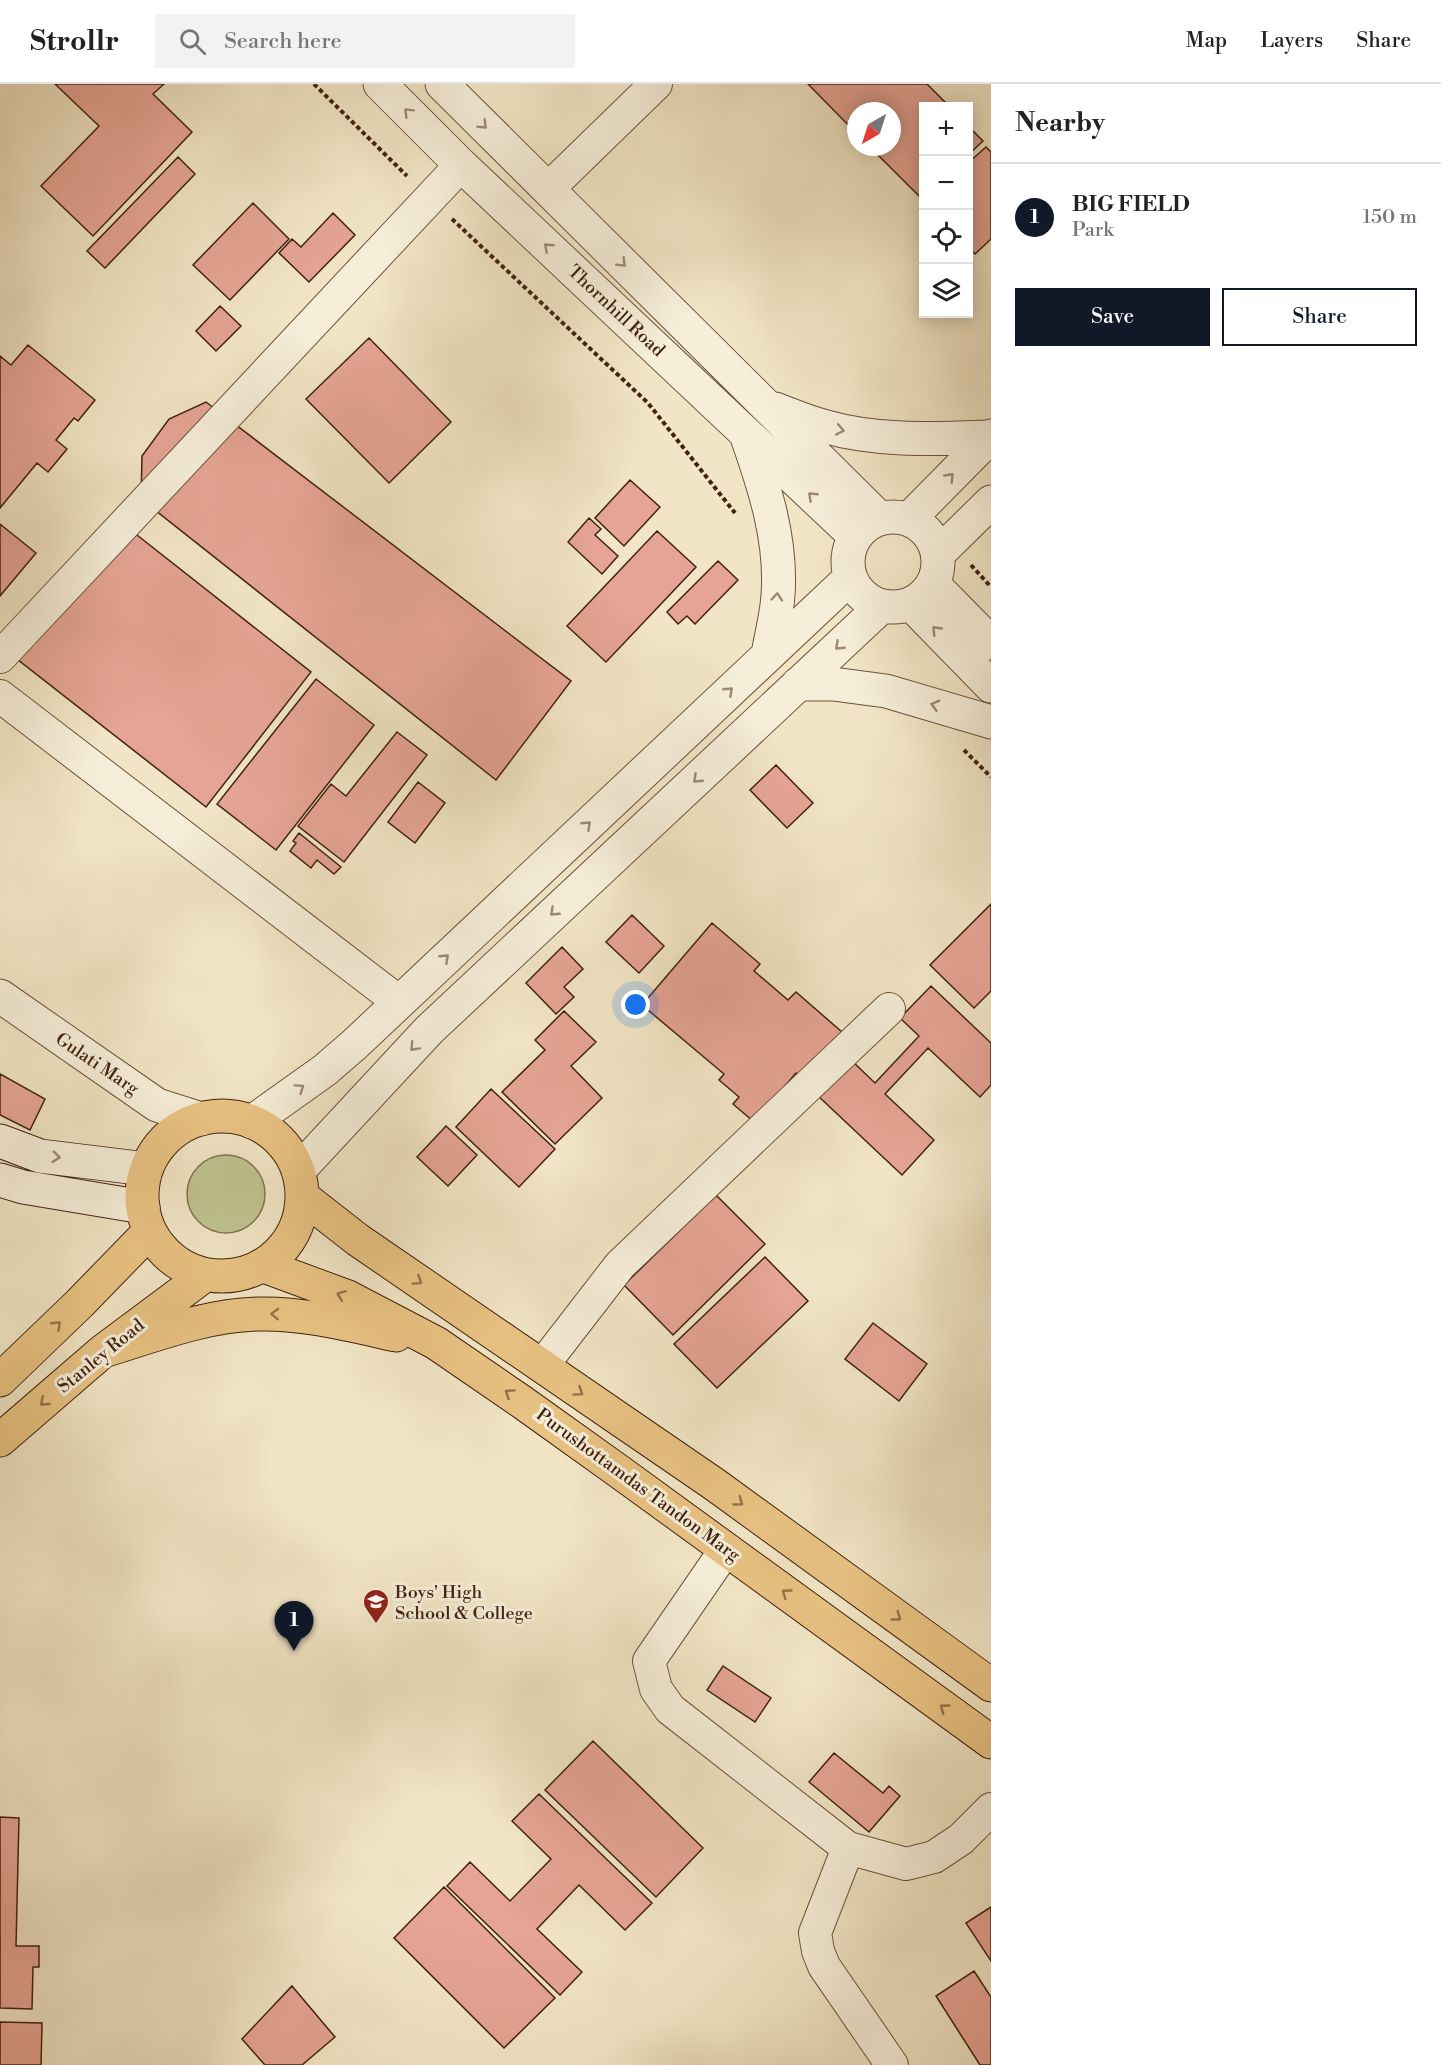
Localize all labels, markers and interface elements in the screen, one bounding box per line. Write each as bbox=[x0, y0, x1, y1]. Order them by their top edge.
search box bbox=[155, 14, 575, 68]
text: Strollr bbox=[30, 24, 119, 59]
icon: search bbox=[176, 25, 209, 58]
text: Search here bbox=[224, 28, 342, 55]
text: Map bbox=[1186, 28, 1227, 54]
text: Layers bbox=[1260, 28, 1323, 54]
text: Share bbox=[1356, 28, 1411, 54]
north arrow bbox=[847, 102, 901, 156]
map controls bbox=[919, 102, 973, 318]
button: + bbox=[919, 102, 973, 156]
text: Nearby bbox=[1015, 107, 1105, 139]
one-way arrow bbox=[404, 108, 415, 119]
one-way arrow bbox=[476, 118, 487, 129]
button: − bbox=[919, 156, 973, 210]
text: BIG FIELD bbox=[1072, 191, 1190, 218]
text: 1 bbox=[1030, 205, 1039, 230]
text: 150 m bbox=[1362, 205, 1417, 230]
button: locate bbox=[919, 210, 973, 264]
text: Park bbox=[1072, 218, 1114, 243]
one-way arrow bbox=[544, 243, 555, 254]
one-way arrow bbox=[614, 255, 625, 266]
street label: Thornhill Road bbox=[563, 260, 670, 362]
button: layers bbox=[919, 264, 973, 318]
button: Save bbox=[1015, 288, 1210, 346]
button: Share bbox=[1222, 288, 1417, 346]
one-way arrow bbox=[835, 423, 845, 436]
one-way arrow bbox=[943, 474, 954, 484]
one-way arrow bbox=[809, 492, 819, 503]
one-way arrow bbox=[770, 593, 783, 602]
one-way arrow bbox=[933, 626, 944, 637]
one-way arrow bbox=[836, 639, 846, 650]
one-way arrow bbox=[722, 687, 733, 698]
one-way arrow bbox=[930, 700, 941, 712]
one-way arrow bbox=[693, 772, 703, 783]
one-way arrow bbox=[580, 821, 591, 832]
one-way arrow bbox=[551, 905, 561, 916]
one-way arrow bbox=[438, 954, 448, 965]
your location bbox=[621, 990, 650, 1019]
street label: Gulati Marg bbox=[51, 1028, 144, 1101]
one-way arrow bbox=[410, 1040, 421, 1051]
one-way arrow bbox=[293, 1084, 304, 1095]
one-way arrow bbox=[51, 1150, 60, 1163]
one-way arrow bbox=[412, 1274, 423, 1285]
one-way arrow bbox=[336, 1289, 347, 1302]
one-way arrow bbox=[270, 1308, 279, 1321]
street label: Stanley Road bbox=[53, 1313, 150, 1398]
one-way arrow bbox=[50, 1322, 61, 1333]
one-way arrow bbox=[572, 1385, 583, 1396]
one-way arrow bbox=[505, 1388, 515, 1400]
one-way arrow bbox=[40, 1395, 51, 1406]
street label: Purushottamdas Tandon Marg bbox=[531, 1403, 745, 1567]
one-way arrow bbox=[732, 1495, 743, 1506]
place label: Boys' High School & College bbox=[394, 1581, 533, 1625]
school or university icon: Boys' High School & College bbox=[361, 1587, 391, 1625]
one-way arrow bbox=[782, 1589, 793, 1600]
pin: 1 bbox=[274, 1602, 314, 1651]
one-way arrow bbox=[890, 1610, 901, 1621]
one-way arrow bbox=[939, 1704, 950, 1715]

